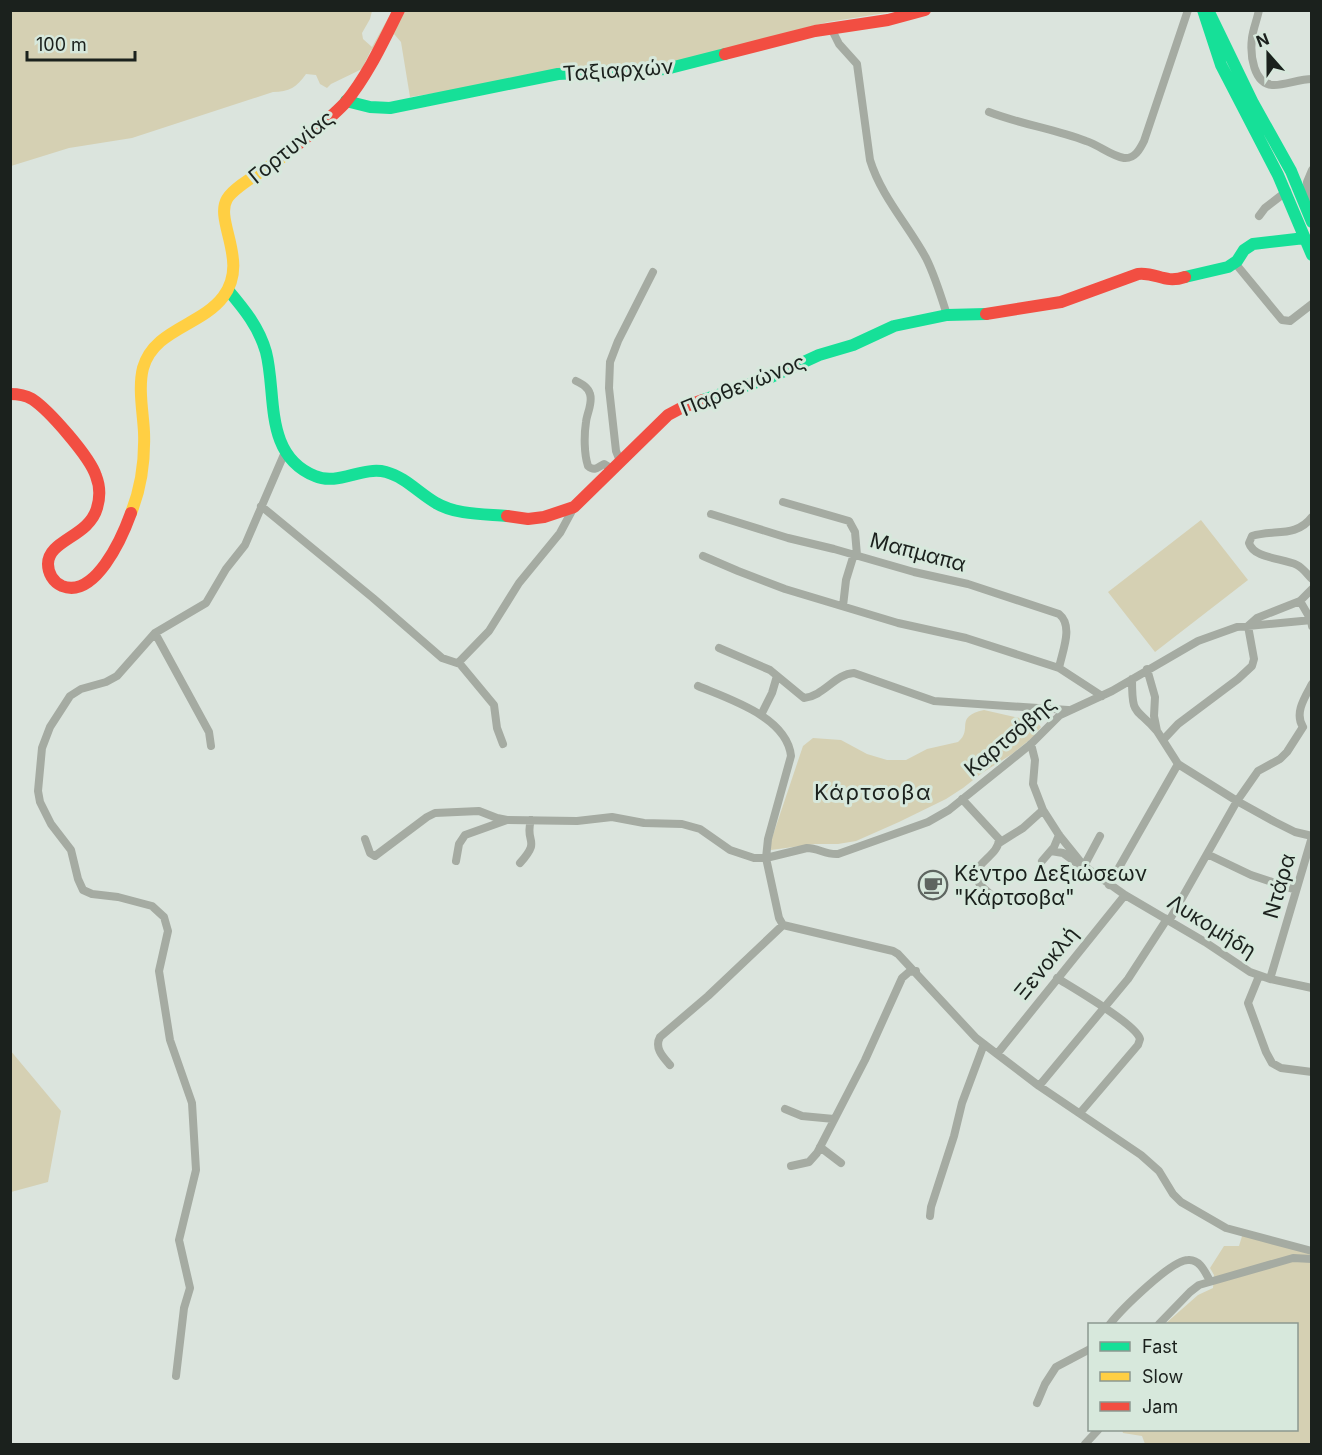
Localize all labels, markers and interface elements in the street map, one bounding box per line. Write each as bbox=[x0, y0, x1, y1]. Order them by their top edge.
scale bar bbox=[27, 24, 135, 62]
north arrow bbox=[1238, 24, 1298, 84]
text: N bbox=[1253, 28, 1272, 52]
text: 100 m bbox=[36, 34, 87, 55]
street label: Ταξιαρχών bbox=[562, 54, 674, 86]
street label: Γορτυνίας bbox=[243, 105, 339, 189]
street label: Παρθενώνος bbox=[677, 349, 809, 421]
street label: Μαπμαπα bbox=[867, 527, 969, 577]
street label: Καρτσόβης bbox=[959, 691, 1061, 781]
district label: Κάρτσοβα bbox=[814, 779, 932, 805]
street label: Ντάρα bbox=[1258, 851, 1300, 921]
place label: Κέντρο Δεξιώσεων "Κάρτσοβα" bbox=[954, 861, 1147, 910]
cafe icon: Κέντρο Δεξιώσεων "Κάρτσοβα" bbox=[917, 869, 949, 901]
street label: Λυκομήδη bbox=[1163, 889, 1261, 963]
street label: Ξενοκλή bbox=[1009, 922, 1083, 1004]
legend bbox=[1088, 1323, 1298, 1431]
text: Fast bbox=[1142, 1336, 1178, 1357]
text: Slow bbox=[1142, 1366, 1183, 1387]
text: Jam bbox=[1142, 1396, 1178, 1417]

